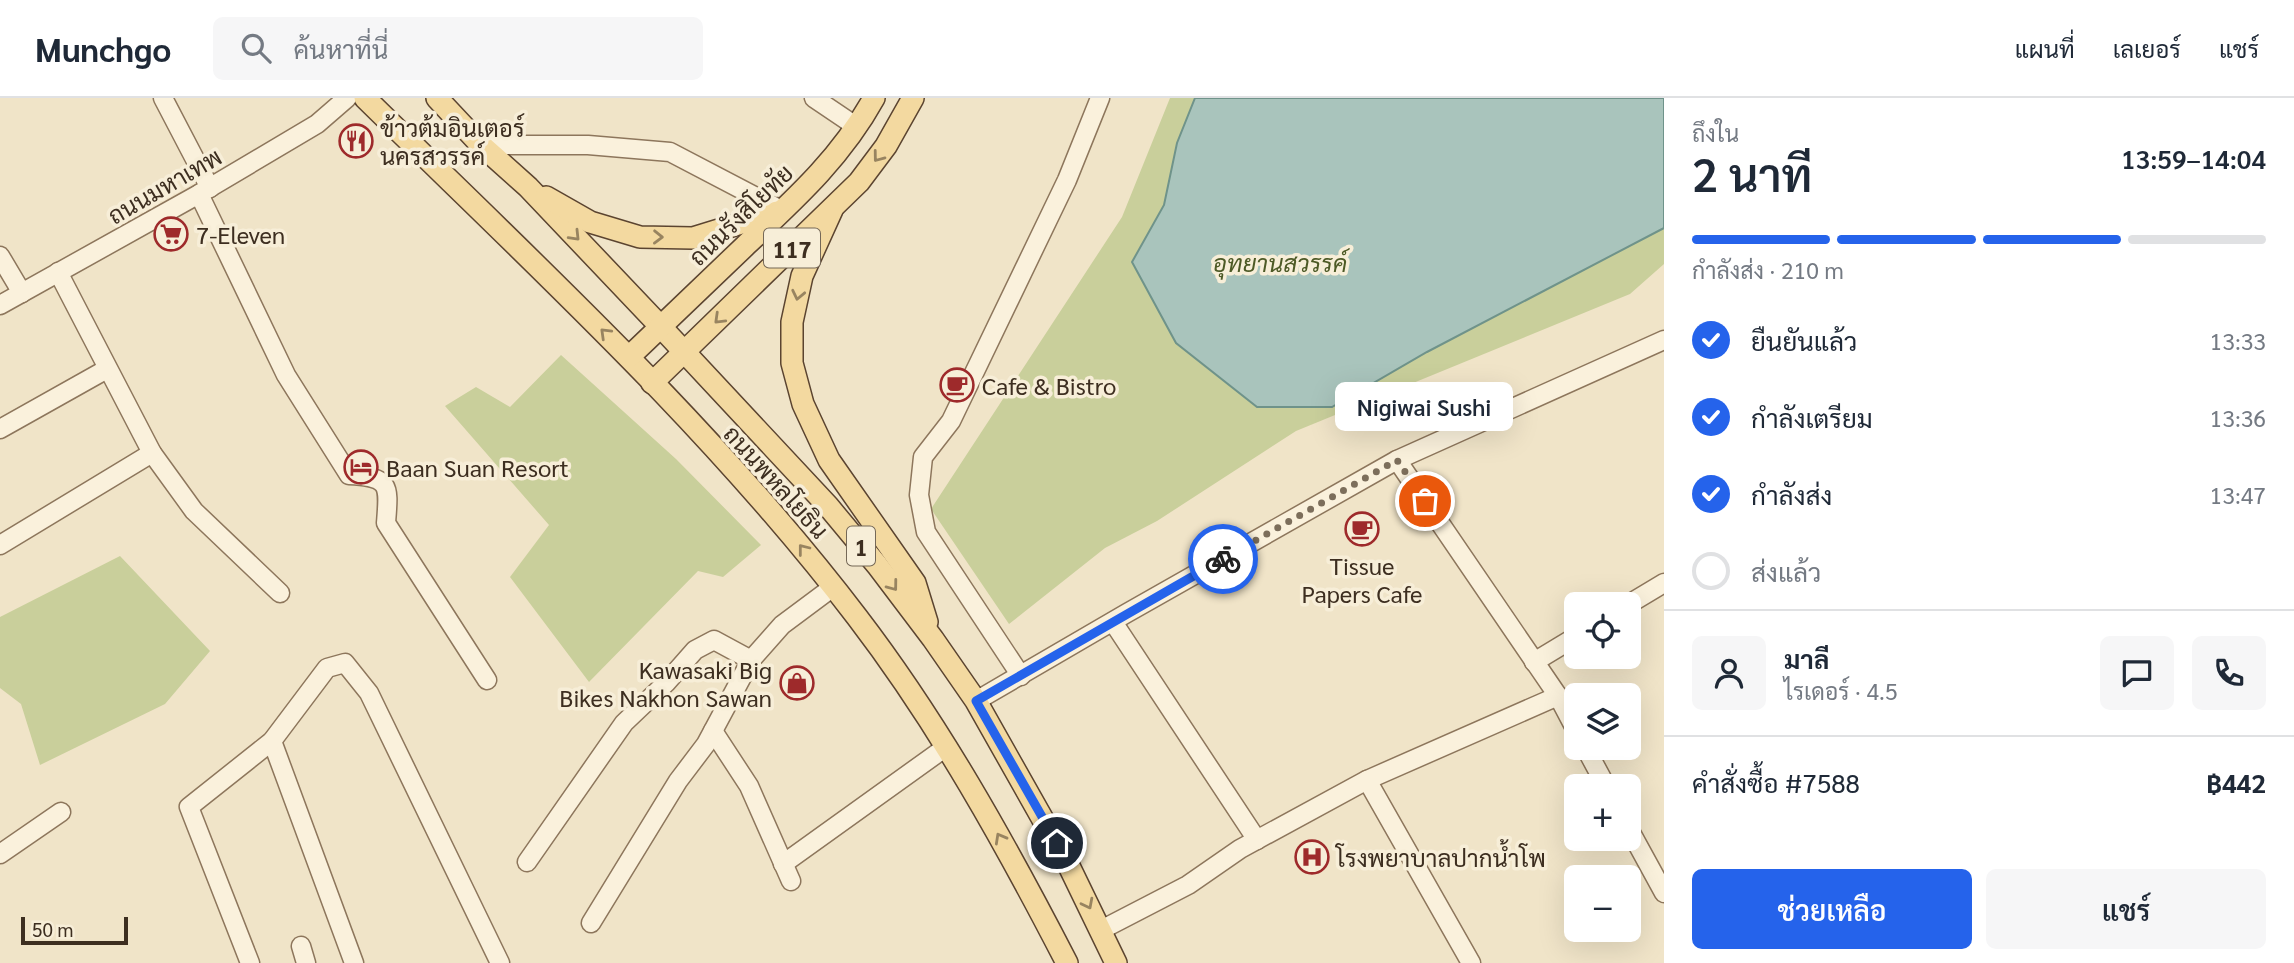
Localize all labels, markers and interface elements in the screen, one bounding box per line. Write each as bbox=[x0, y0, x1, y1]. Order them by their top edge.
search box bbox=[213, 17, 703, 80]
text: Munchgo bbox=[35, 27, 171, 70]
icon: search bbox=[237, 29, 275, 67]
text: ค้นหาที่นี่ bbox=[293, 31, 388, 65]
text: แผนที่ bbox=[2015, 32, 2075, 64]
text: เลเยอร์ bbox=[2113, 32, 2181, 64]
text: แชร์ bbox=[2219, 32, 2259, 64]
place label: ข้าวต้มอินเตอร์ นครสวรรค์ bbox=[380, 111, 525, 171]
text: ถึงใน bbox=[1692, 117, 1739, 147]
restaurant icon: ข้าวต้มอินเตอร์ นครสวรรค์ bbox=[337, 122, 375, 160]
street label: ถนนมหาเทพ bbox=[101, 139, 227, 231]
text: 13:59–14:04 bbox=[2121, 141, 2266, 175]
text: 2 นาที bbox=[1692, 143, 1812, 203]
one-way arrow bbox=[873, 149, 886, 161]
street label: ถนนรังสิโยทัย bbox=[681, 156, 799, 272]
supermarket icon: 7-Eleven bbox=[152, 215, 190, 253]
place label: 7-Eleven bbox=[196, 218, 285, 250]
one-way arrow bbox=[567, 228, 579, 241]
road number: 117 bbox=[764, 228, 820, 267]
one-way arrow bbox=[654, 229, 664, 245]
park label: อุทยานสวรรค์ bbox=[1213, 246, 1350, 280]
text: กำลังส่ง · 210 m bbox=[1692, 254, 1844, 284]
one-way arrow bbox=[791, 289, 806, 301]
one-way arrow bbox=[714, 311, 727, 324]
icon: check bbox=[1692, 321, 1730, 359]
text: ยืนยันแล้ว bbox=[1751, 323, 1857, 357]
text: 13:33 bbox=[2210, 325, 2266, 355]
one-way arrow bbox=[600, 329, 613, 342]
cafe icon: Cafe & Bistro bbox=[938, 366, 976, 404]
place label: Cafe & Bistro bbox=[982, 369, 1116, 401]
callout: Nigiwai Sushi bbox=[1336, 382, 1514, 431]
text: Nigiwai Sushi bbox=[1357, 391, 1491, 421]
icon: check bbox=[1692, 398, 1730, 436]
text: กำลังเตรียม bbox=[1751, 400, 1873, 434]
text: 13:36 bbox=[2210, 402, 2266, 432]
street label: ถนนพหลโยธิน bbox=[718, 417, 836, 545]
hotel icon: Baan Suan Resort bbox=[342, 448, 380, 486]
place label: Baan Suan Resort bbox=[386, 451, 569, 483]
pin bbox=[1395, 471, 1455, 531]
icon: check bbox=[1692, 475, 1730, 513]
text: กำลังส่ง bbox=[1751, 477, 1832, 511]
text: 13:47 bbox=[2210, 479, 2266, 509]
icon: bag bbox=[1406, 482, 1444, 520]
cafe icon: Tissue Papers Cafe bbox=[1343, 510, 1381, 548]
courier bbox=[1188, 524, 1258, 594]
road number: 1 bbox=[847, 526, 875, 566]
icon: bike bbox=[1204, 540, 1242, 578]
one-way arrow bbox=[799, 545, 812, 557]
place label: Tissue Papers Cafe bbox=[1301, 549, 1423, 609]
text: ส่งแล้ว bbox=[1751, 554, 1821, 588]
one-way arrow bbox=[884, 578, 897, 591]
map controls bbox=[1564, 592, 1641, 942]
button: locate bbox=[1564, 592, 1641, 669]
button: person bbox=[1692, 636, 1766, 710]
button: chat bbox=[2100, 636, 2174, 710]
button: phone bbox=[2192, 636, 2266, 710]
text: มาลี bbox=[1784, 641, 1829, 675]
place label: Kawasaki Big Bikes Nakhon Sawan bbox=[559, 653, 772, 713]
shop icon: Kawasaki Big Bikes Nakhon Sawan bbox=[778, 664, 816, 702]
text: ไรเดอร์ · 4.5 bbox=[1784, 675, 1898, 705]
button: layers bbox=[1564, 683, 1641, 760]
text: คำสั่งซื้อ #7588 bbox=[1692, 765, 1860, 799]
text: ฿442 bbox=[2206, 765, 2266, 799]
button: + bbox=[1564, 774, 1641, 851]
pin bbox=[1027, 813, 1087, 873]
icon: home bbox=[1038, 824, 1076, 862]
one-way arrow bbox=[995, 833, 1008, 845]
hospital icon: โรงพยาบาลปากน้ำโพ bbox=[1293, 838, 1331, 876]
place label: โรงพยาบาลปากน้ำโพ bbox=[1334, 839, 1546, 873]
button: − bbox=[1564, 865, 1641, 942]
button: ช่วยเหลือ bbox=[1692, 869, 1972, 949]
button: แชร์ bbox=[1986, 869, 2266, 949]
one-way arrow bbox=[1080, 897, 1094, 909]
scale bar bbox=[21, 914, 128, 946]
text: 50 m bbox=[32, 917, 73, 941]

